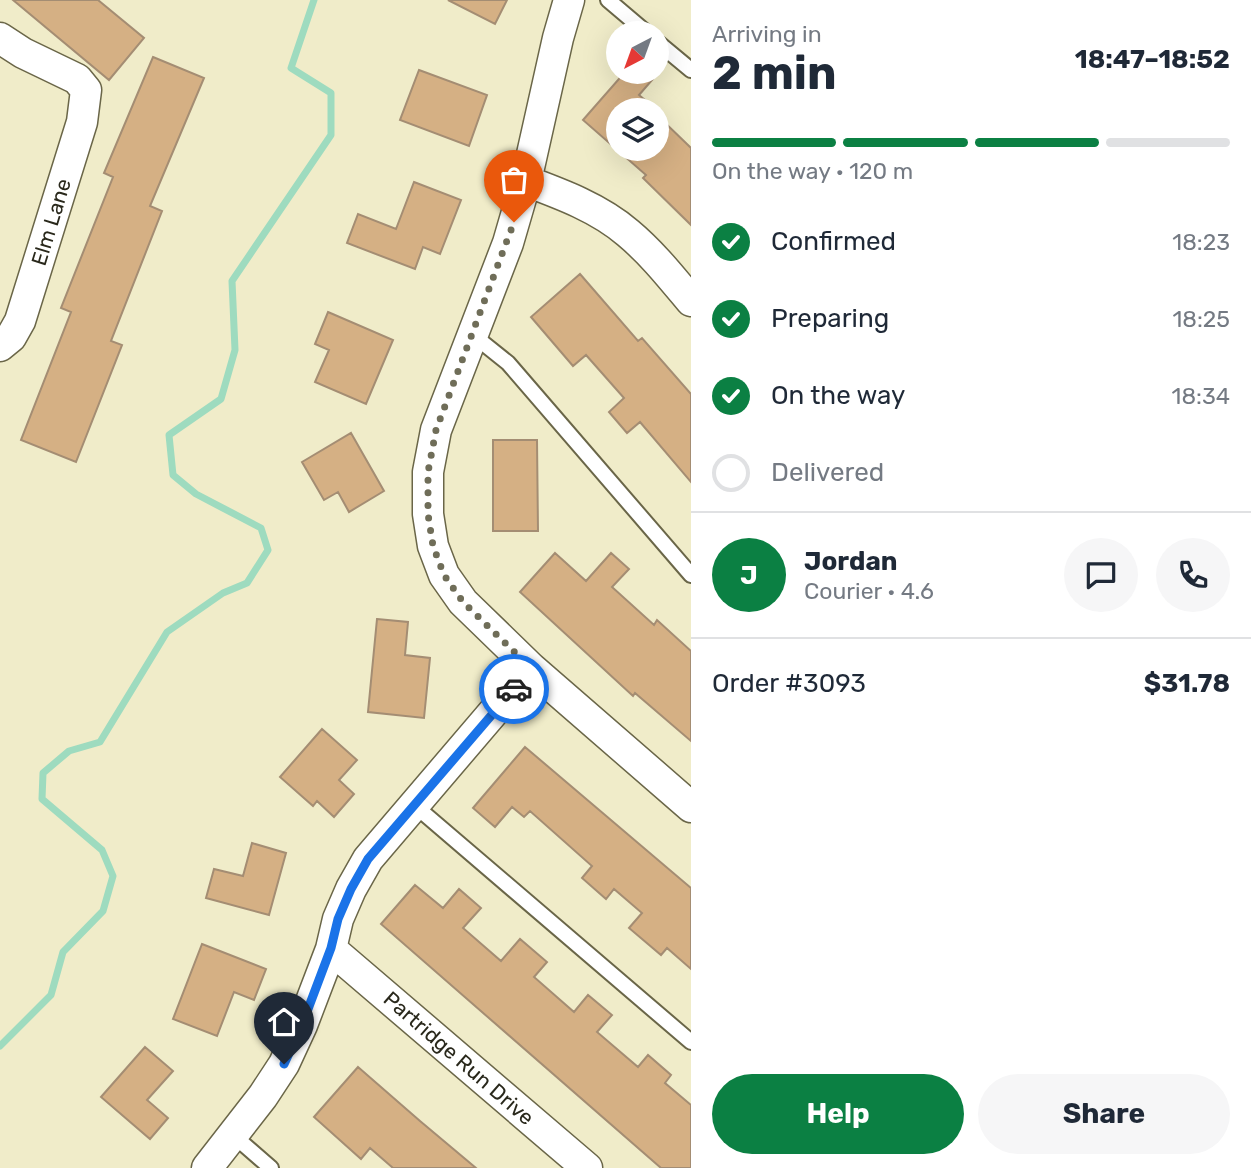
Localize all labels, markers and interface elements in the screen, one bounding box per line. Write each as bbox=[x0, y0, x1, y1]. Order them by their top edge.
text: Arriving in bbox=[712, 20, 822, 48]
north arrow bbox=[606, 21, 668, 84]
map controls bbox=[606, 21, 669, 161]
text: 18:47–18:52 bbox=[1075, 44, 1230, 75]
text: 2 min bbox=[712, 46, 837, 101]
button: layers bbox=[606, 98, 669, 161]
pin bbox=[484, 150, 544, 222]
text: On the way · 120 m bbox=[712, 157, 913, 185]
icon: bag bbox=[495, 161, 533, 199]
street label: Elm Lane bbox=[26, 176, 76, 268]
icon: check bbox=[712, 223, 750, 261]
text: Confirmed bbox=[771, 226, 896, 257]
text: 18:23 bbox=[1172, 228, 1230, 256]
icon: check bbox=[712, 300, 750, 338]
text: Preparing bbox=[771, 303, 889, 334]
text: 18:25 bbox=[1172, 305, 1230, 333]
icon: check bbox=[712, 377, 750, 415]
text: On the way bbox=[771, 380, 905, 411]
text: 18:34 bbox=[1172, 382, 1230, 410]
text: Delivered bbox=[771, 457, 884, 488]
button: chat bbox=[1064, 538, 1138, 612]
button: phone bbox=[1156, 538, 1230, 612]
text: Jordan bbox=[804, 546, 897, 577]
text: J bbox=[740, 560, 758, 591]
text: Courier · 4.6 bbox=[804, 577, 934, 605]
courier bbox=[479, 654, 549, 724]
text: Order #3093 bbox=[712, 668, 866, 699]
text: $31.78 bbox=[1144, 668, 1230, 699]
icon: car bbox=[495, 670, 533, 708]
street label: Partridge Run Drive bbox=[379, 986, 539, 1130]
pin bbox=[254, 992, 314, 1064]
icon: home bbox=[265, 1003, 303, 1041]
button: Help bbox=[712, 1074, 964, 1154]
button: Share bbox=[978, 1074, 1230, 1154]

